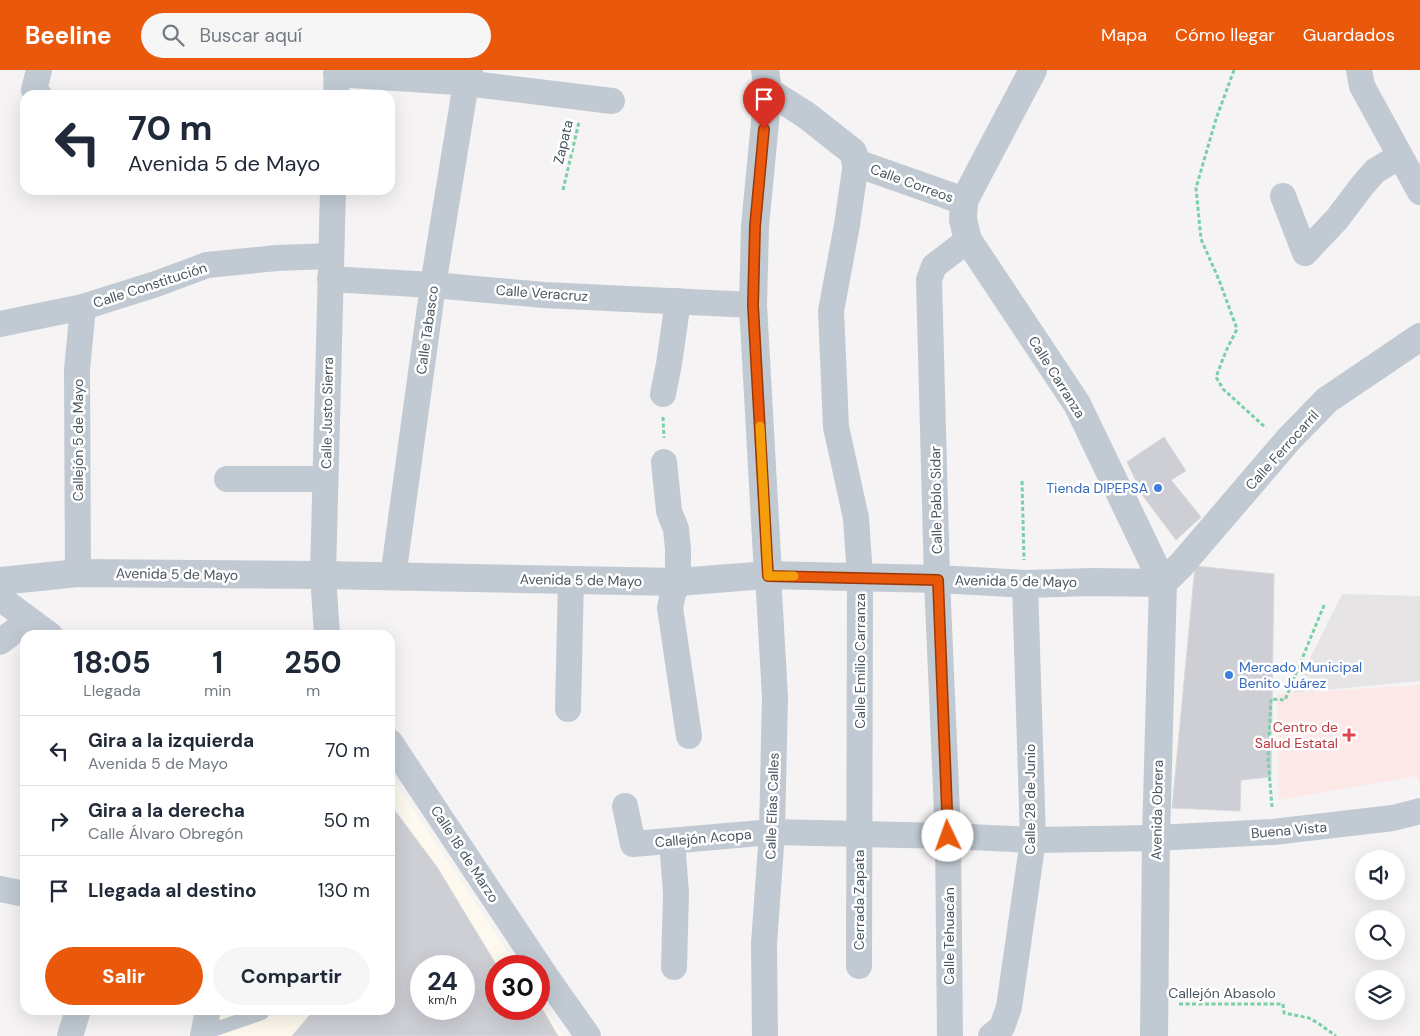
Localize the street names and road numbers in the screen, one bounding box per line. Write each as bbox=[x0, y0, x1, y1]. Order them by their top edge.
street label: Zapata bbox=[549, 118, 577, 166]
street label: Calle Correos bbox=[868, 160, 956, 206]
street label: Calle Constitución bbox=[91, 258, 209, 312]
street label: Calle Veracruz bbox=[495, 281, 589, 305]
street label: Calle Tabasco bbox=[412, 284, 442, 376]
street label: Calle Carranza bbox=[1025, 333, 1089, 421]
street label: Calle Justo Sierra bbox=[317, 357, 337, 469]
street label: Callejón 5 de Mayo bbox=[69, 379, 87, 501]
street label: Calle Ferrocarril bbox=[1241, 406, 1323, 494]
street label: Calle Pablo Sidar bbox=[926, 446, 946, 554]
street label: Avenida 5 de Mayo bbox=[116, 564, 238, 584]
street label: Avenida 5 de Mayo bbox=[520, 570, 642, 590]
street label: Avenida 5 de Mayo bbox=[955, 571, 1077, 591]
street label: Calle Emilio Carranza bbox=[851, 593, 869, 729]
street label: Calle 28 de Junio bbox=[1021, 744, 1039, 854]
street label: Calle Elías Calles bbox=[761, 752, 783, 860]
street label: Avenida Obrera bbox=[1147, 760, 1167, 860]
street label: Calle 18 de Marzo bbox=[427, 802, 503, 906]
street label: Buena Vista bbox=[1250, 818, 1328, 842]
street label: Callejón Acopa bbox=[654, 825, 752, 851]
street label: Cerrada Zapata bbox=[850, 850, 868, 950]
street label: Calle Tehuacán bbox=[940, 887, 958, 985]
street label: Callejón Abasolo bbox=[1168, 984, 1276, 1002]

